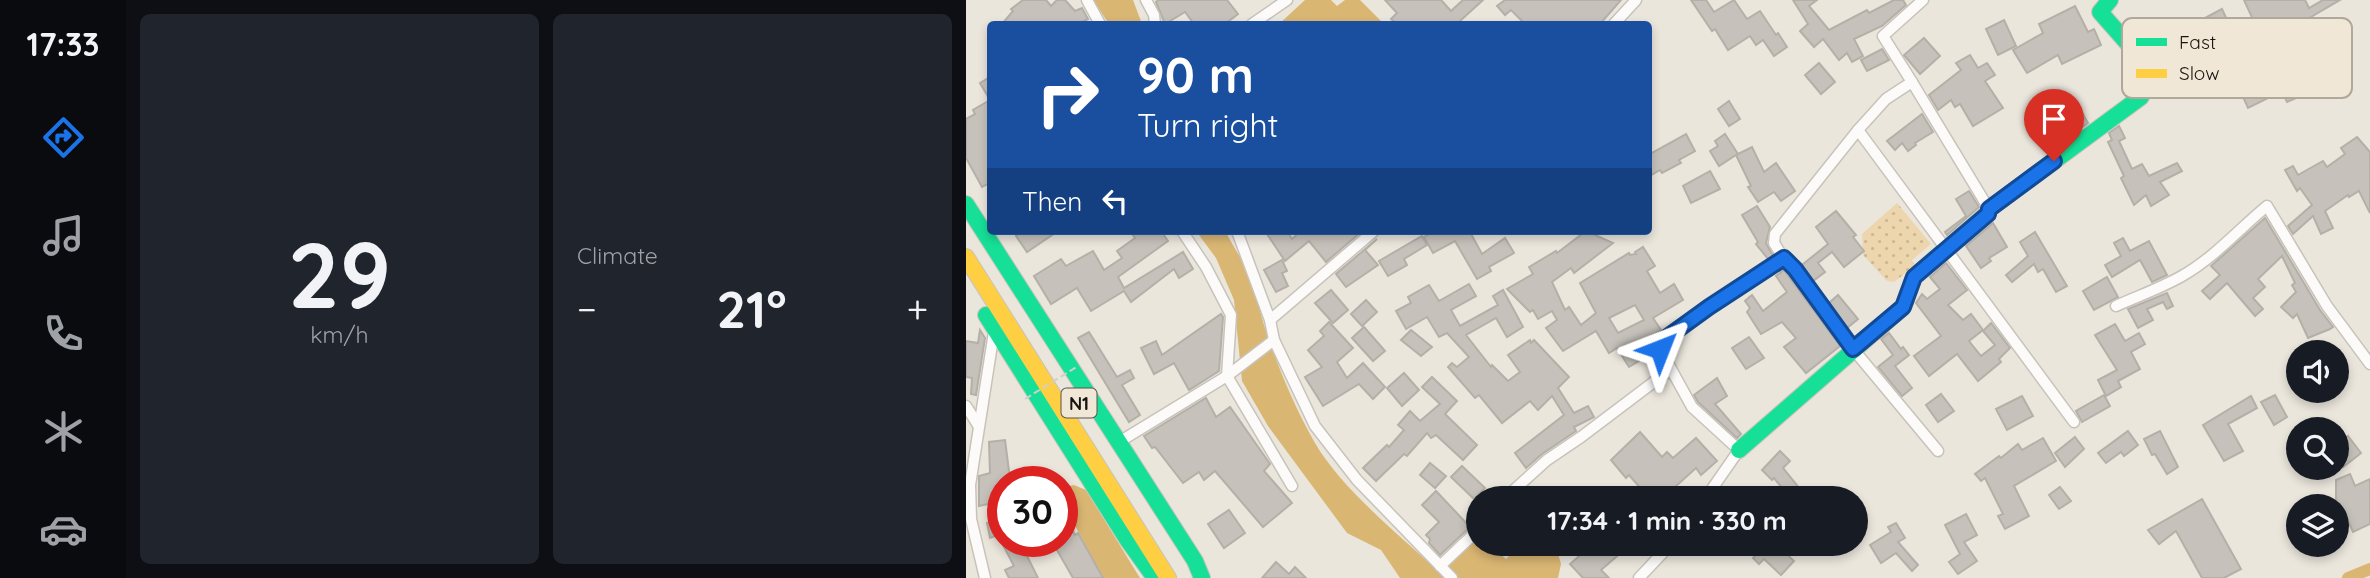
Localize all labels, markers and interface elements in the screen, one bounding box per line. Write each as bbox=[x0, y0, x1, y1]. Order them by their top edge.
legend bbox=[2122, 18, 2352, 98]
text: 17:33 bbox=[26, 24, 100, 64]
text: Fast bbox=[2179, 30, 2216, 54]
text: 90 m bbox=[1137, 44, 1254, 105]
icon: right bbox=[1022, 49, 1113, 140]
text: Slow bbox=[2179, 61, 2220, 85]
pin bbox=[2024, 89, 2084, 161]
icon: arrive bbox=[2035, 100, 2073, 138]
text: Turn right bbox=[1137, 105, 1278, 145]
icon: directions bbox=[39, 113, 88, 162]
icon: left bbox=[1096, 182, 1134, 220]
text: Then bbox=[1022, 185, 1082, 218]
icon: music bbox=[39, 211, 88, 260]
text: 29 bbox=[288, 217, 391, 331]
text: Climate bbox=[577, 241, 658, 270]
text: 21° bbox=[717, 276, 787, 341]
text: − bbox=[577, 285, 597, 333]
text: + bbox=[907, 285, 928, 333]
icon: phone bbox=[39, 309, 88, 358]
position arrow bbox=[1623, 312, 1697, 386]
text: km/h bbox=[310, 320, 369, 349]
map controls bbox=[2286, 340, 2349, 557]
button: sound bbox=[2286, 340, 2349, 403]
road number: N1 bbox=[1062, 388, 1096, 418]
icon: climate bbox=[39, 407, 88, 456]
button: search bbox=[2286, 417, 2349, 480]
speed limit sign: 30 bbox=[987, 466, 1078, 557]
button: layers bbox=[2286, 494, 2349, 557]
text: 17:34 · 1 min · 330 m bbox=[1547, 504, 1787, 537]
icon: car bbox=[39, 505, 88, 554]

